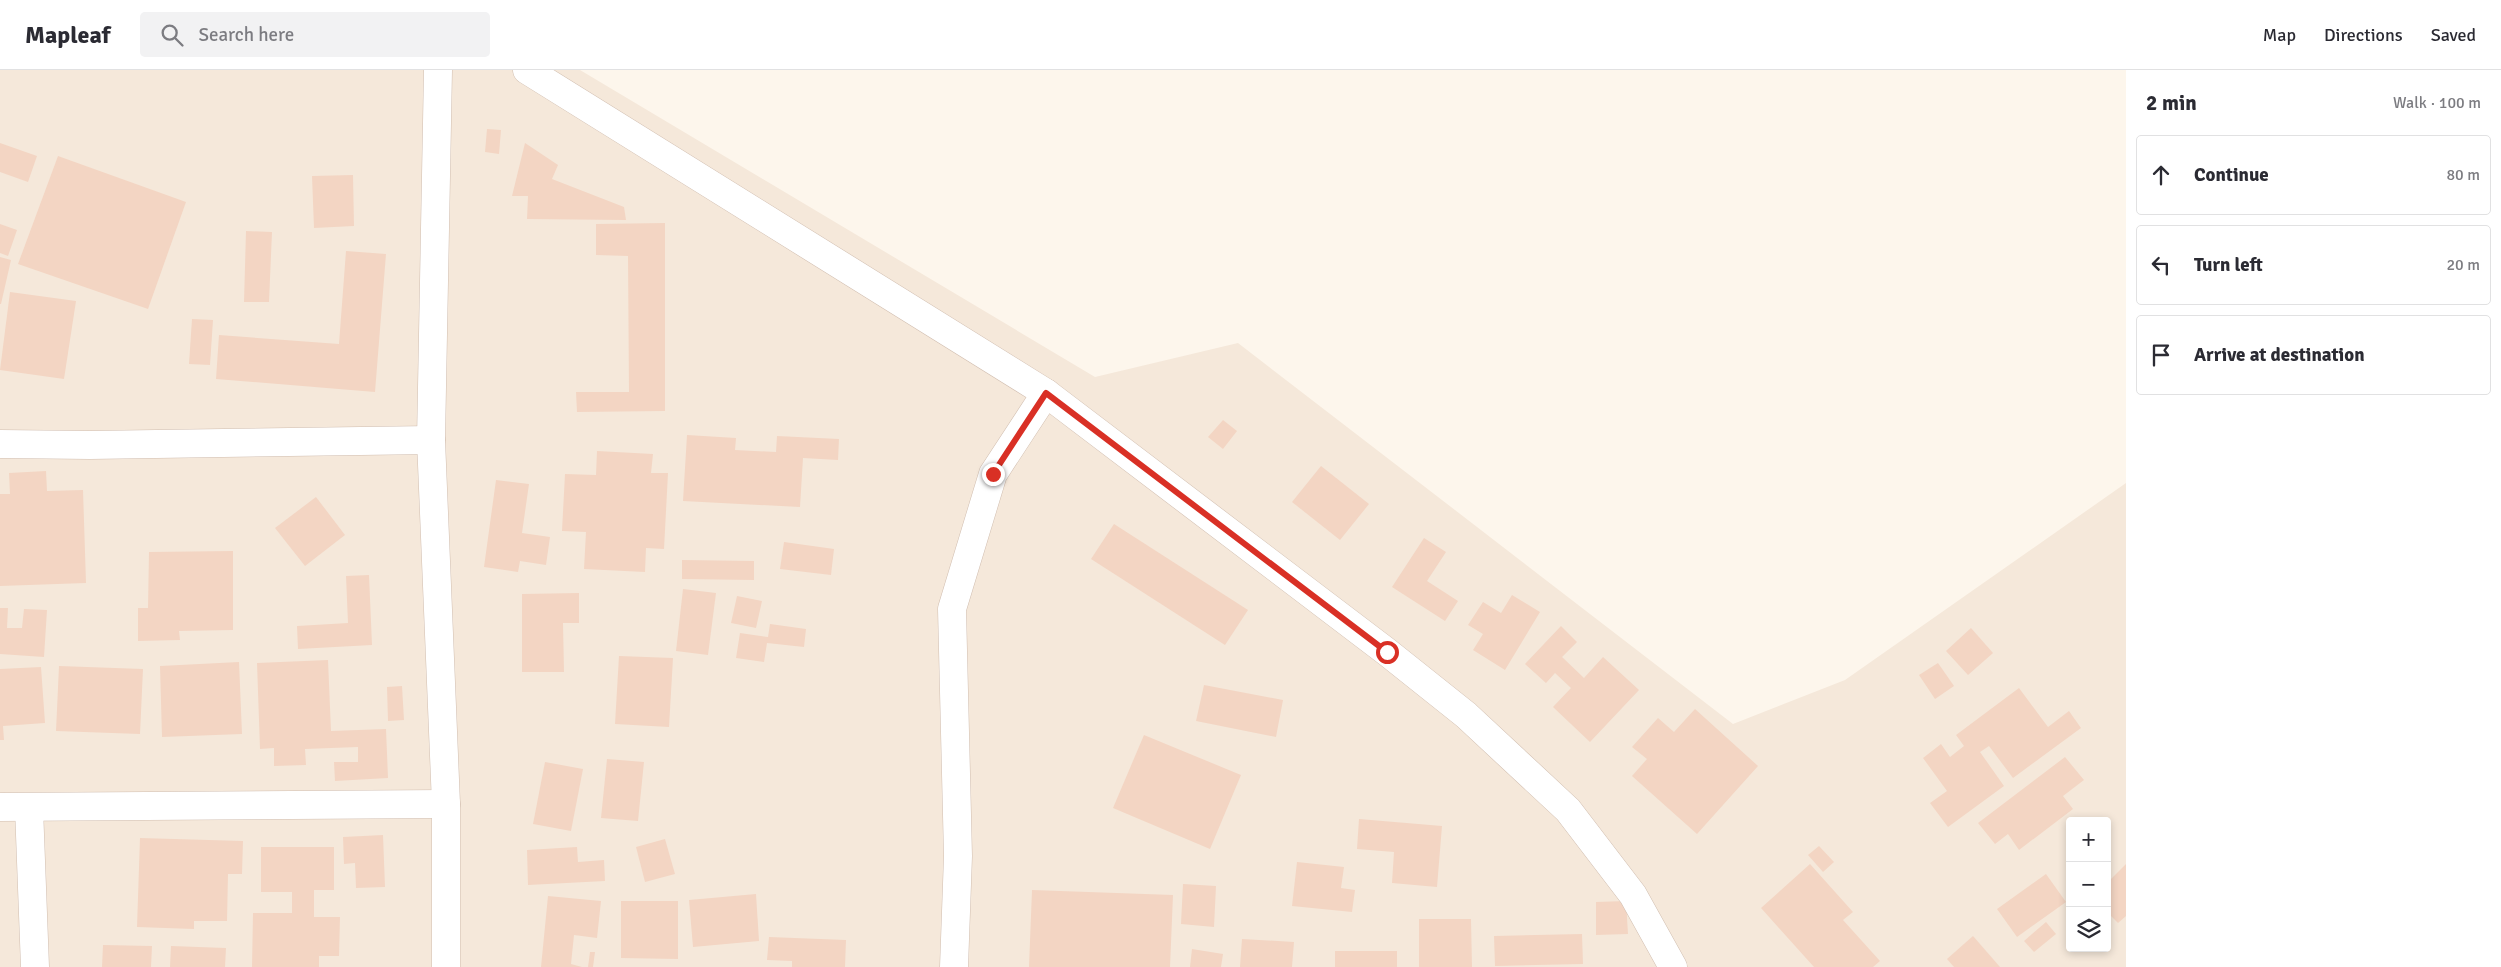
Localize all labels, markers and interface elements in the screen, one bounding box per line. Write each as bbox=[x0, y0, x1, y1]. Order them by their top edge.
search box bbox=[140, 12, 490, 57]
text: Mapleaf bbox=[25, 20, 110, 50]
icon: search bbox=[158, 21, 186, 49]
text: Search here bbox=[198, 23, 294, 47]
text: Map bbox=[2263, 24, 2296, 46]
text: Directions bbox=[2324, 24, 2403, 46]
text: Saved bbox=[2431, 24, 2476, 46]
text: 2 min bbox=[2146, 90, 2197, 116]
text: Walk · 100 m bbox=[2393, 93, 2481, 113]
icon: ahead bbox=[2147, 161, 2175, 189]
text: Continue bbox=[2194, 163, 2269, 187]
text: 80 m bbox=[2446, 165, 2480, 185]
icon: left bbox=[2147, 251, 2175, 279]
text: Turn left bbox=[2194, 253, 2263, 277]
text: 20 m bbox=[2446, 255, 2480, 275]
icon: arrive bbox=[2147, 341, 2175, 369]
text: Arrive at destination bbox=[2194, 343, 2365, 367]
route end bbox=[982, 463, 1005, 486]
route start bbox=[1376, 641, 1399, 664]
map controls bbox=[2066, 817, 2111, 952]
button: + bbox=[2066, 817, 2111, 862]
button: − bbox=[2066, 862, 2111, 907]
button: layers bbox=[2066, 907, 2111, 952]

